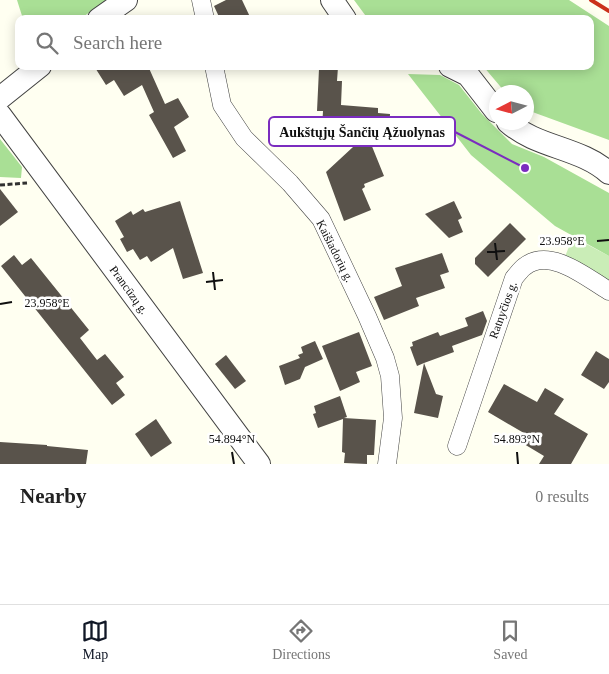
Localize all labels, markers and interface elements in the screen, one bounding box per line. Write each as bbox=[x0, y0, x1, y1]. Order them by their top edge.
search box bbox=[15, 15, 594, 70]
icon: search bbox=[33, 29, 61, 57]
text: Search here bbox=[73, 32, 162, 53]
north arrow bbox=[489, 85, 534, 130]
callout: Aukštųjų Šančių Ąžuolynas bbox=[269, 117, 455, 146]
text: Aukštųjų Šančių Ąžuolynas bbox=[279, 124, 445, 140]
street label: Kaišiadorių g. bbox=[313, 218, 357, 284]
text: 23.958°E bbox=[539, 234, 585, 248]
street label: Prancūzų g. bbox=[107, 263, 151, 317]
street label: Ratnyčios g. bbox=[486, 279, 520, 341]
text: 23.958°E bbox=[24, 296, 70, 310]
text: 54.894°N bbox=[209, 432, 256, 446]
text: 54.893°N bbox=[494, 432, 541, 446]
text: Nearby bbox=[20, 484, 87, 508]
text: 0 results bbox=[535, 488, 589, 505]
tab: Map bbox=[81, 617, 109, 663]
tab: Directions bbox=[272, 617, 331, 663]
tab: Saved bbox=[493, 617, 528, 663]

